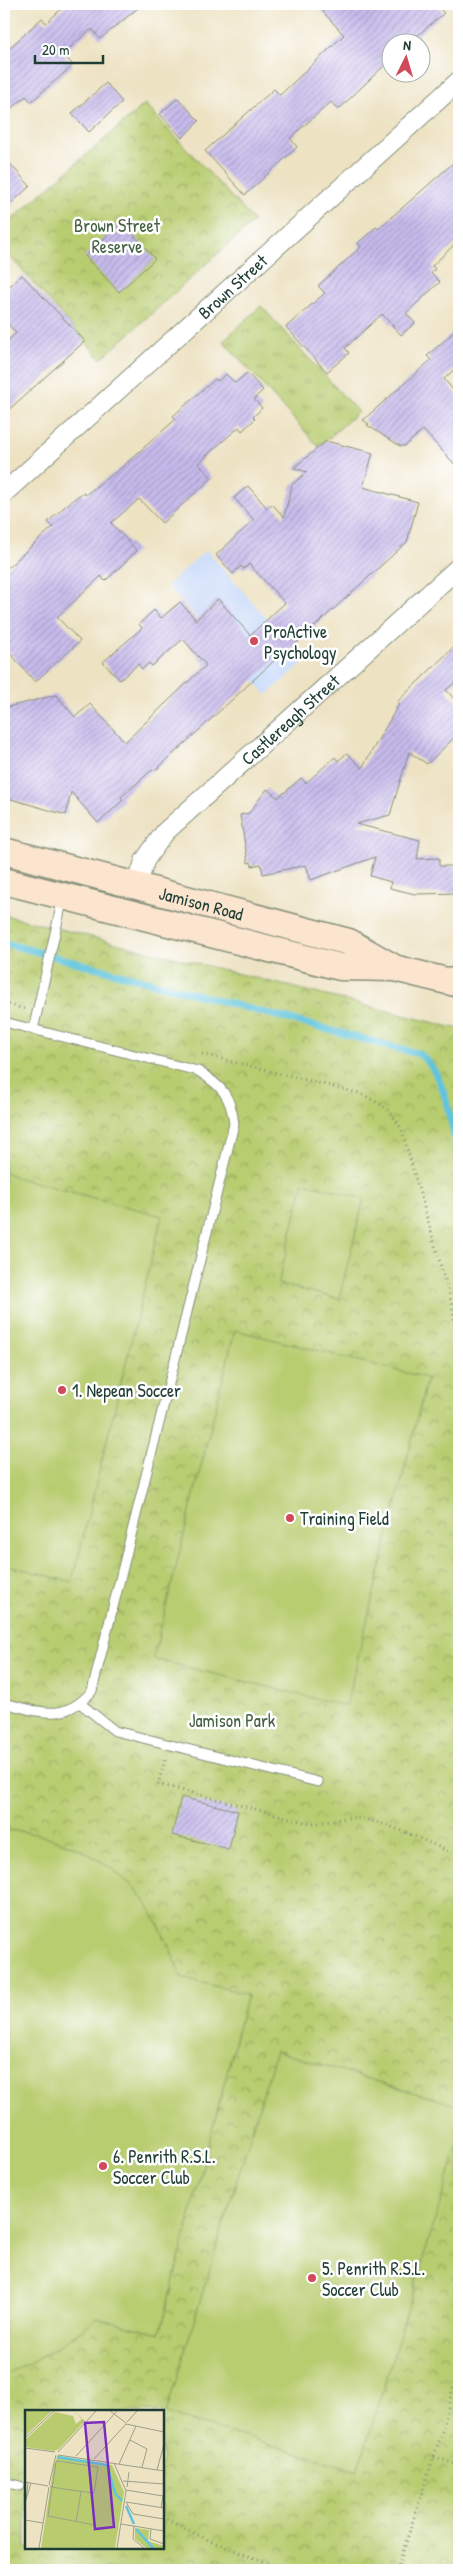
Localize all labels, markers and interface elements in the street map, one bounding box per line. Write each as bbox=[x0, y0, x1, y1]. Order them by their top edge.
scale bar bbox=[35, 32, 102, 64]
north arrow bbox=[380, 32, 430, 82]
text: N bbox=[403, 35, 412, 54]
text: 20 m bbox=[42, 39, 69, 60]
park label: Brown Street Reserve bbox=[74, 213, 161, 259]
street label: Brown Street bbox=[192, 248, 273, 324]
place label: ProActive Psychology bbox=[264, 619, 337, 665]
marker: ProActive Psychology bbox=[248, 635, 260, 647]
street label: Castlereagh Street bbox=[235, 668, 345, 770]
street label: Jamison Road bbox=[156, 880, 246, 926]
place label: 1. Nepean Soccer bbox=[72, 1378, 181, 1403]
marker: 1. Nepean Soccer bbox=[56, 1384, 68, 1396]
place label: Training Field bbox=[300, 1506, 389, 1531]
marker: Training Field bbox=[284, 1512, 296, 1524]
park label: Jamison Park bbox=[189, 1708, 276, 1733]
place label: 6. Penrith R.S.L. Soccer Club bbox=[113, 2144, 216, 2190]
marker: 6. Penrith R.S.L. Soccer Club bbox=[97, 2160, 109, 2172]
place label: 5. Penrith R.S.L. Soccer Club bbox=[322, 2256, 425, 2302]
marker: 5. Penrith R.S.L. Soccer Club bbox=[306, 2272, 318, 2284]
inset map bbox=[25, 2410, 164, 2549]

